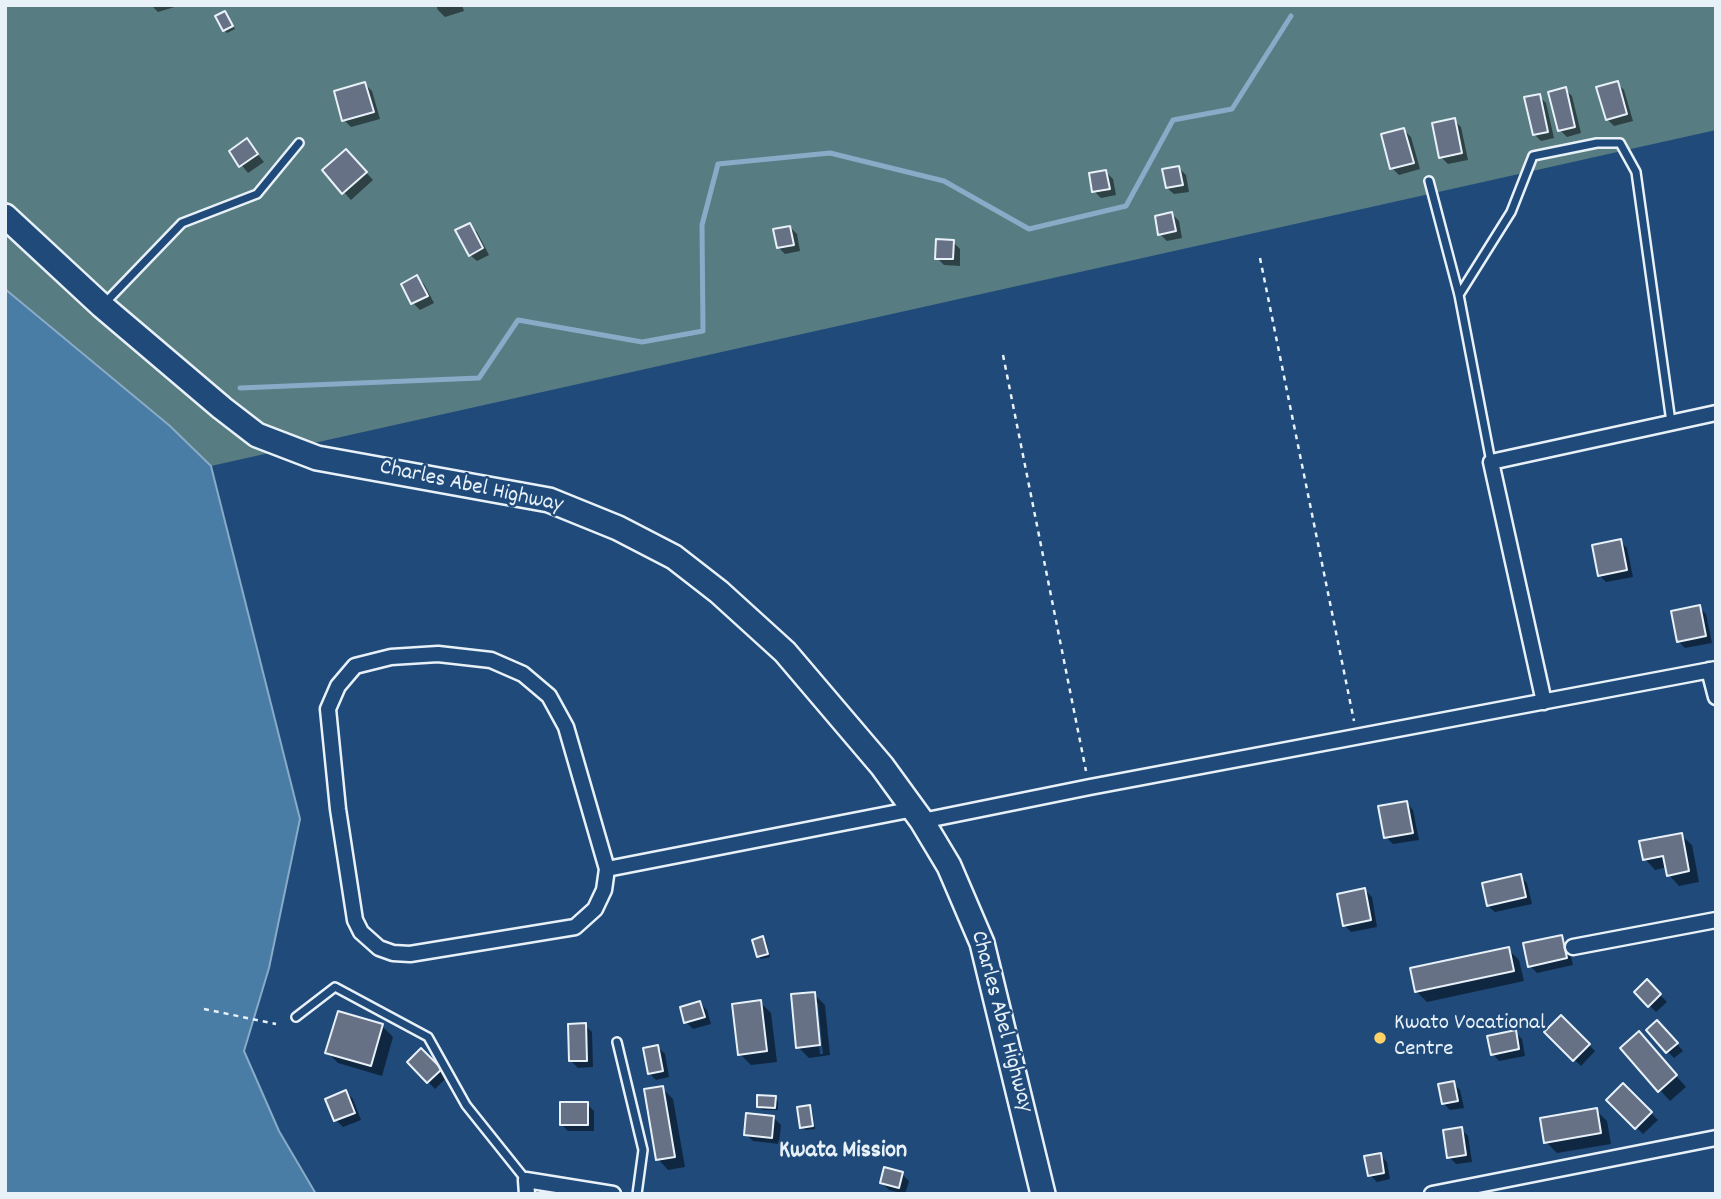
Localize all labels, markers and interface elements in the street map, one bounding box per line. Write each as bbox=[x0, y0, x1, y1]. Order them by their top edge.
street label: Charles Abel Highway bbox=[377, 455, 565, 521]
street label: Charles Abel Highway bbox=[963, 928, 1037, 1116]
place label: Kwato Vocational Centre bbox=[1394, 1011, 1545, 1065]
marker: Kwato Vocational Centre bbox=[1372, 1030, 1388, 1046]
district label: Kwata Mission bbox=[779, 1139, 907, 1167]

